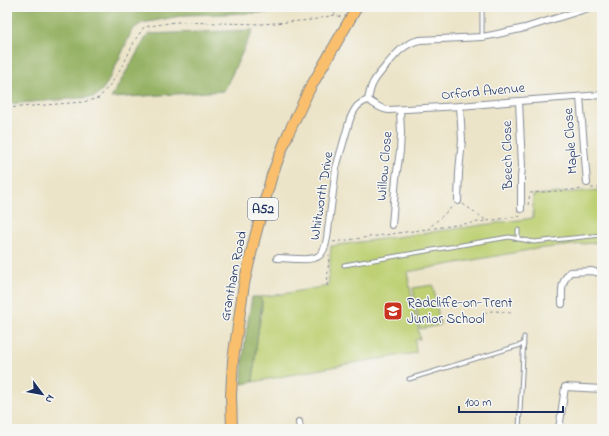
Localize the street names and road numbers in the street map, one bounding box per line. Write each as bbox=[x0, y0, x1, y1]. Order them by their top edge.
street label: Orford Avenue bbox=[440, 78, 526, 106]
street label: Maple Close bbox=[558, 107, 584, 175]
street label: Beech Close bbox=[497, 120, 519, 191]
street label: Willow Close bbox=[372, 130, 399, 202]
street label: Whitworth Drive bbox=[305, 149, 339, 242]
road number: A52 bbox=[248, 198, 278, 220]
street label: Grantham Road bbox=[215, 229, 253, 323]

